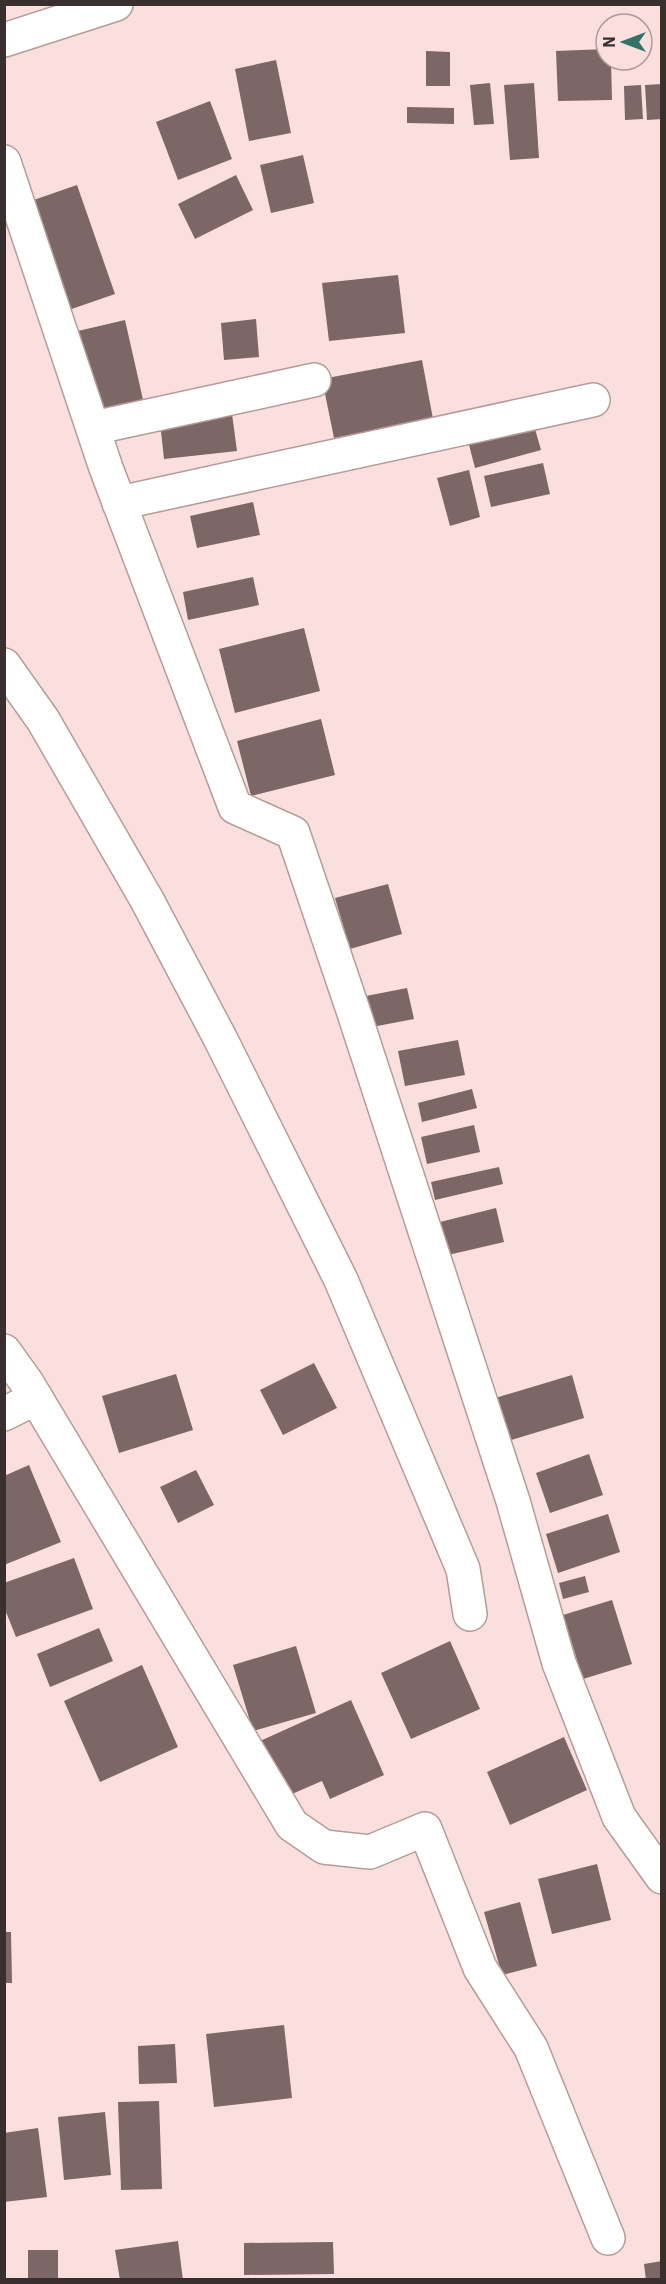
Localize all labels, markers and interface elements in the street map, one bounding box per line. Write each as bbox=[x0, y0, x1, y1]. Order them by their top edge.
north arrow bbox=[594, 12, 654, 72]
text: N bbox=[599, 36, 619, 48]

